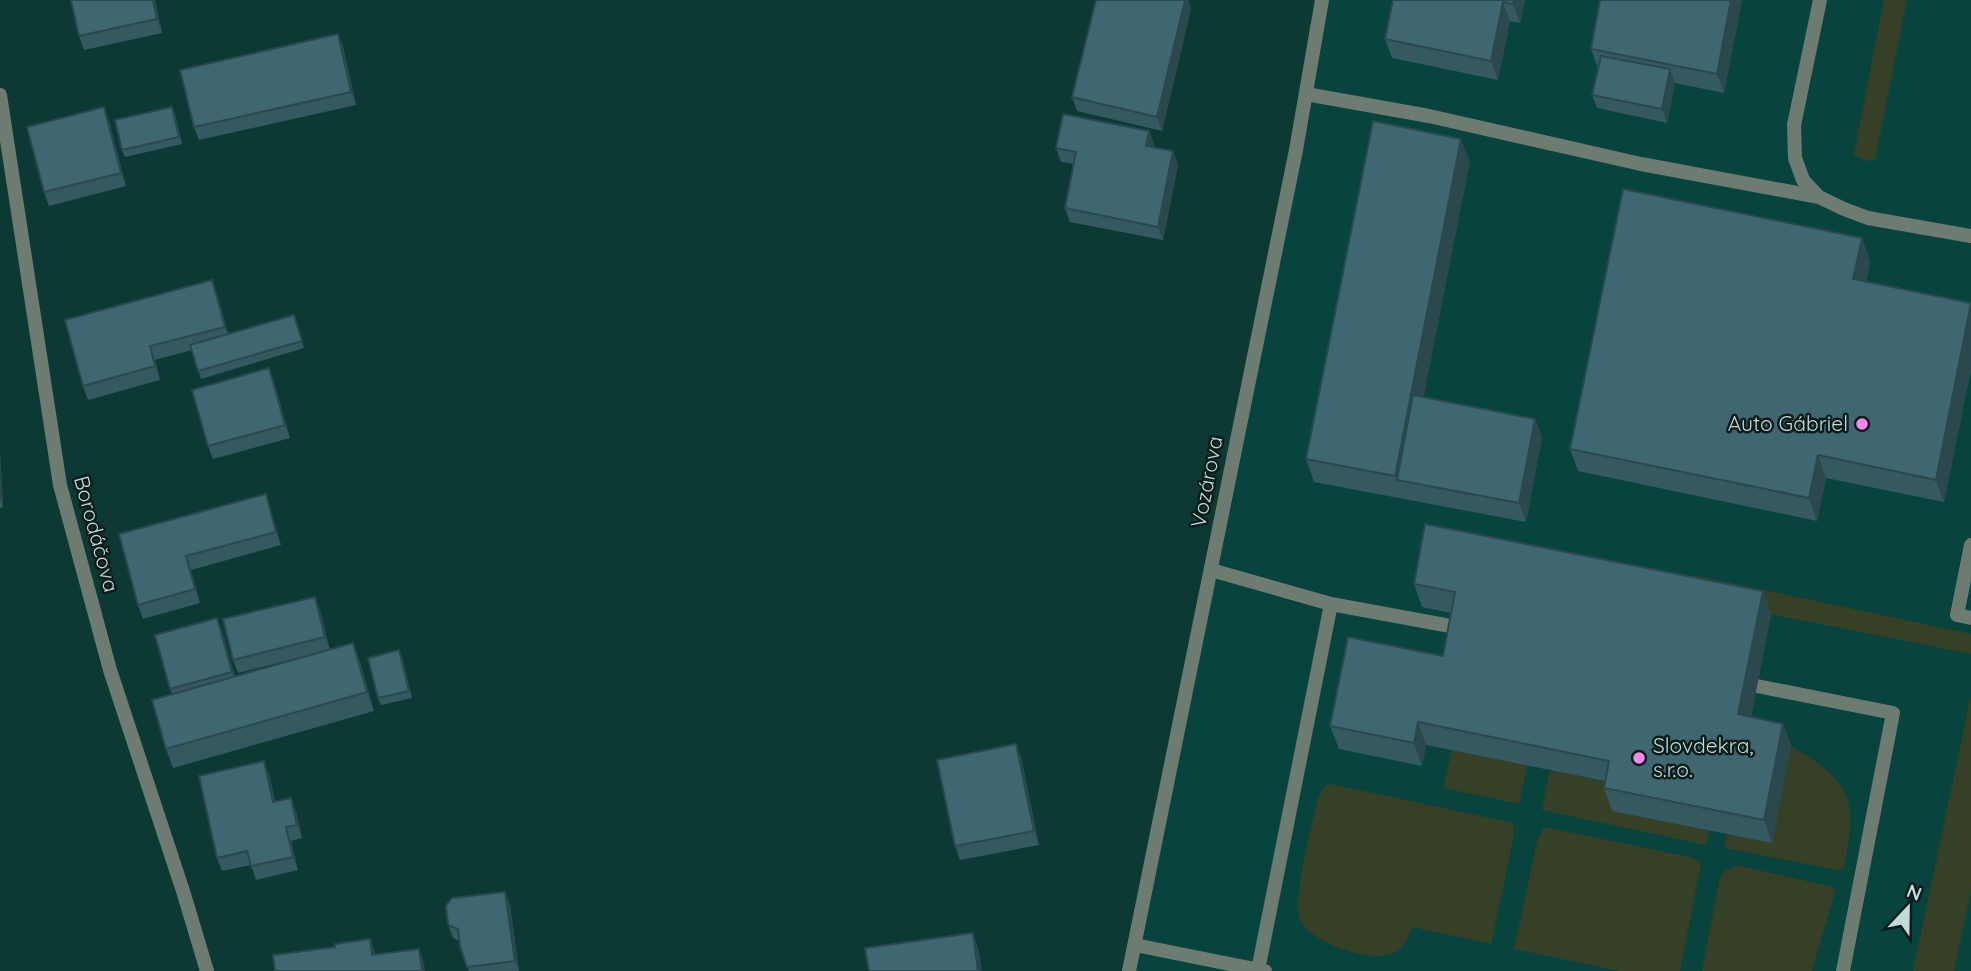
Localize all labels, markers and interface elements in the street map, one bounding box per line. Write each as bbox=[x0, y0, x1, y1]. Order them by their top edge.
place label: Auto Gábriel bbox=[1728, 410, 1848, 436]
marker: Auto Gábriel bbox=[1854, 416, 1870, 432]
street label: Vozárova bbox=[1184, 434, 1228, 530]
street label: Borodáčova bbox=[69, 473, 125, 595]
place label: Slovdekra, s.r.o. bbox=[1653, 732, 1753, 782]
marker: Slovdekra, s.r.o. bbox=[1631, 750, 1647, 766]
north arrow bbox=[1873, 873, 1943, 943]
text: N bbox=[1903, 878, 1925, 906]

